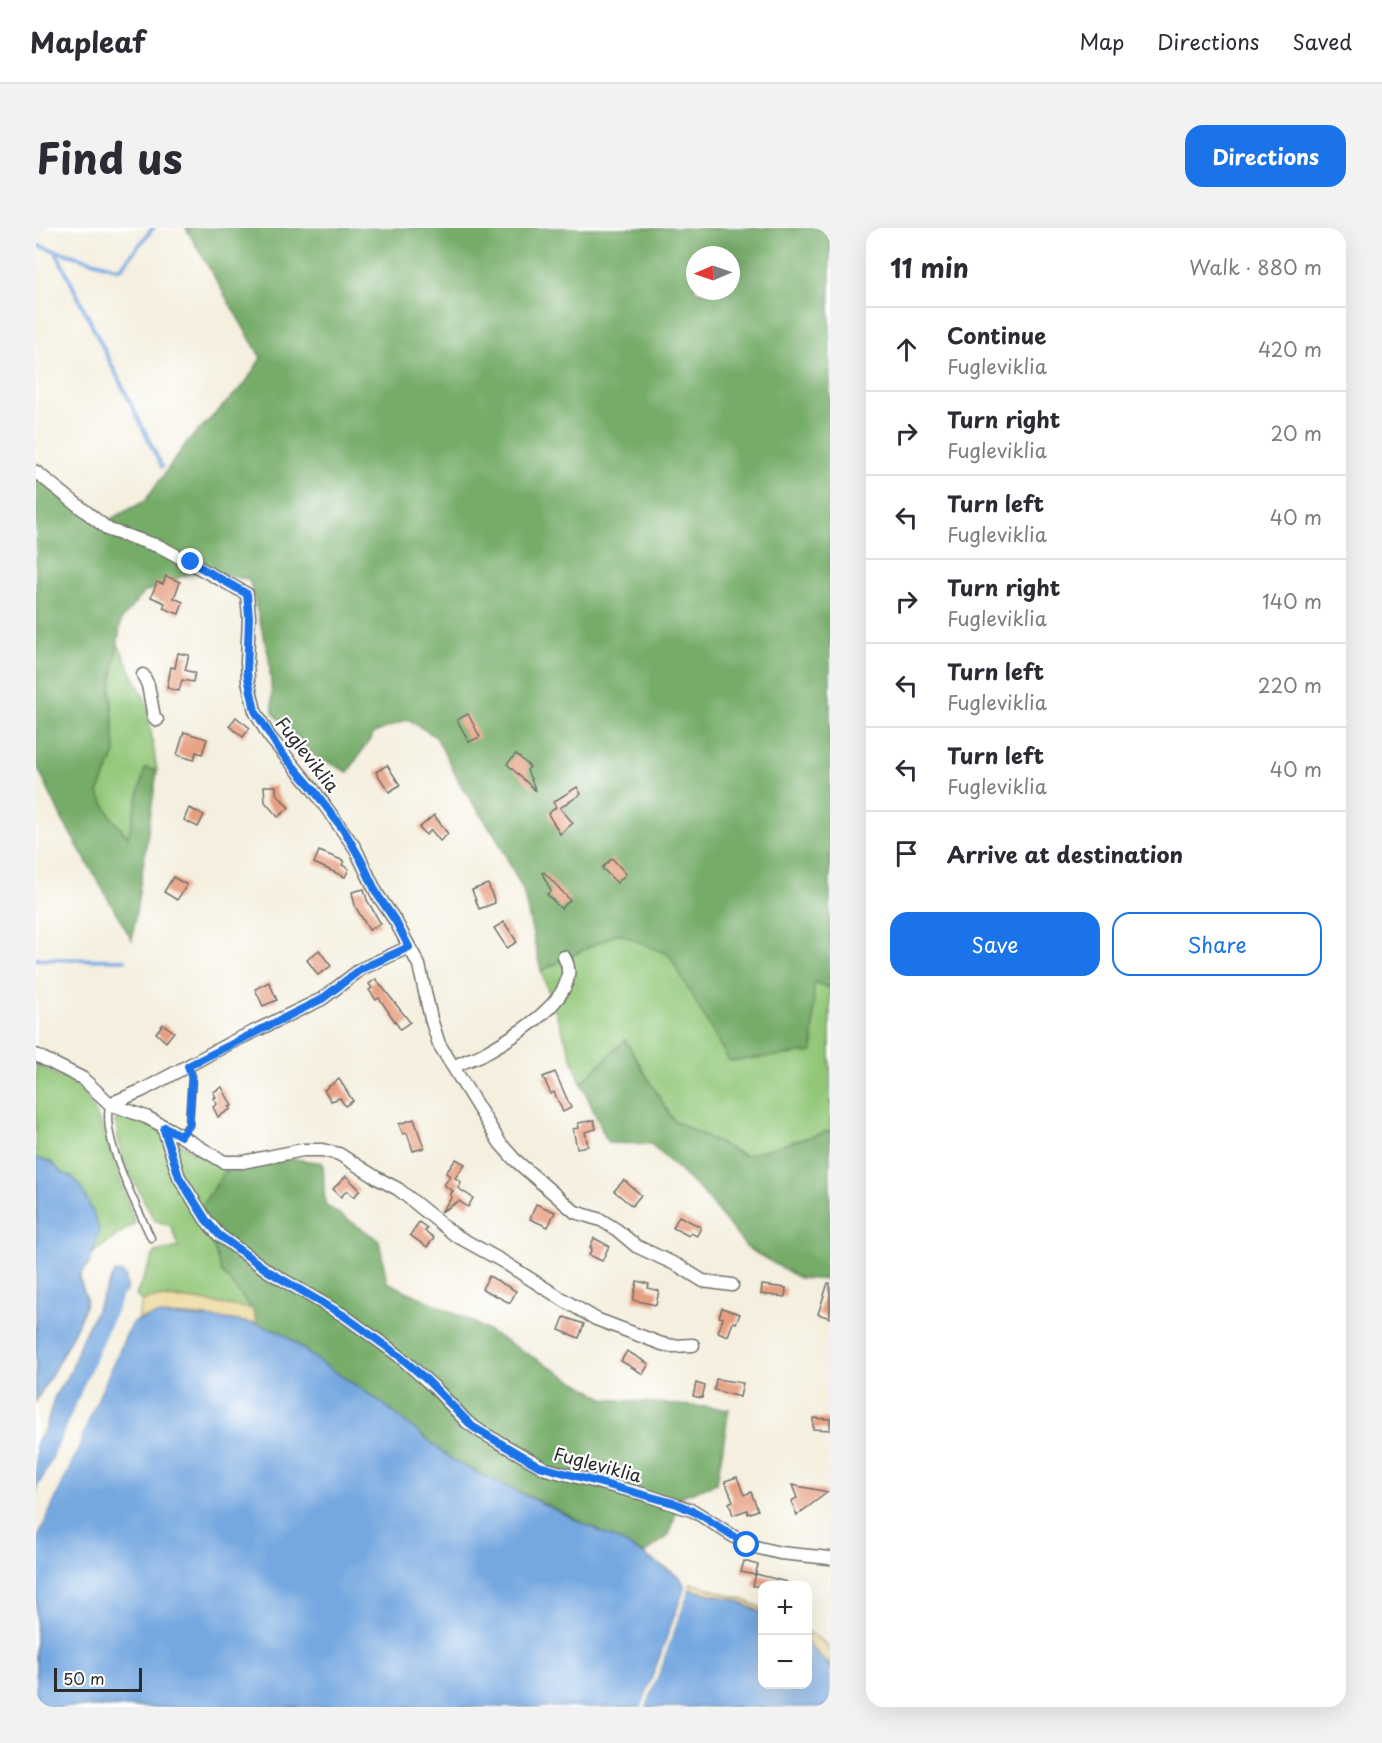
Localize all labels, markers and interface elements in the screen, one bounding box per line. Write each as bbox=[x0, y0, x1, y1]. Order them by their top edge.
text: Mapleaf bbox=[30, 20, 146, 63]
text: Map bbox=[1079, 25, 1124, 57]
text: Directions bbox=[1157, 25, 1259, 57]
text: Saved bbox=[1292, 25, 1352, 57]
text: Find us bbox=[36, 125, 183, 188]
button: Directions bbox=[1185, 125, 1346, 187]
north arrow bbox=[686, 246, 740, 300]
text: 11 min bbox=[890, 248, 969, 287]
text: Walk · 880 m bbox=[1189, 252, 1322, 282]
text: Continue bbox=[947, 318, 1046, 351]
icon: ahead bbox=[890, 333, 923, 366]
text: 420 m bbox=[1258, 334, 1322, 364]
text: Fugleviklia bbox=[947, 351, 1047, 381]
text: Turn right bbox=[947, 402, 1060, 435]
icon: right bbox=[890, 417, 923, 450]
text: 20 m bbox=[1270, 418, 1322, 448]
text: Fugleviklia bbox=[947, 435, 1047, 465]
text: Turn left bbox=[947, 486, 1044, 519]
icon: left bbox=[890, 501, 923, 534]
text: 40 m bbox=[1270, 502, 1322, 532]
text: Fugleviklia bbox=[947, 519, 1047, 549]
route end bbox=[177, 548, 203, 574]
text: Turn right bbox=[947, 570, 1060, 603]
icon: right bbox=[890, 585, 923, 618]
text: 140 m bbox=[1262, 586, 1322, 616]
text: Fugleviklia bbox=[947, 603, 1047, 633]
text: Turn left bbox=[947, 654, 1044, 687]
icon: left bbox=[890, 669, 923, 702]
text: 220 m bbox=[1258, 670, 1322, 700]
text: Fugleviklia bbox=[947, 687, 1047, 717]
street label: Fugleviklia bbox=[270, 710, 346, 798]
text: Turn left bbox=[947, 738, 1044, 771]
icon: left bbox=[890, 753, 923, 786]
text: 40 m bbox=[1270, 754, 1322, 784]
text: Fugleviklia bbox=[947, 771, 1047, 801]
icon: arrive bbox=[890, 837, 923, 870]
text: Arrive at destination bbox=[947, 837, 1183, 870]
button: Save bbox=[890, 912, 1100, 976]
button: Share bbox=[1112, 912, 1322, 976]
street label: Fugleviklia bbox=[551, 1439, 645, 1489]
route start bbox=[733, 1531, 759, 1557]
map controls bbox=[758, 1581, 812, 1689]
button: + bbox=[758, 1581, 812, 1635]
button: − bbox=[758, 1635, 812, 1689]
scale bar bbox=[54, 1665, 142, 1692]
text: 50 m bbox=[63, 1666, 104, 1690]

